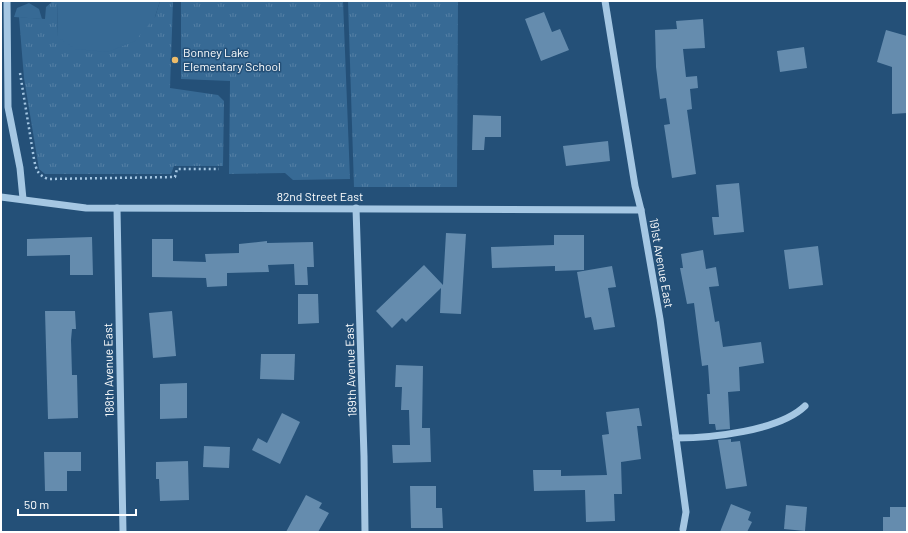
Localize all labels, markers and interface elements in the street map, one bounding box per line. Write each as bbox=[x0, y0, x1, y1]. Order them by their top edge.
place label: Bonney Lake Elementary School bbox=[183, 45, 281, 73]
marker: Bonney Lake Elementary School bbox=[170, 55, 180, 65]
street label: 82nd Street East bbox=[277, 189, 363, 203]
street label: 191st Avenue East bbox=[647, 217, 677, 309]
street label: 188th Avenue East bbox=[100, 323, 116, 417]
street label: 189th Avenue East bbox=[341, 323, 359, 417]
scale bar bbox=[18, 491, 136, 517]
text: 50 m bbox=[24, 497, 49, 511]

